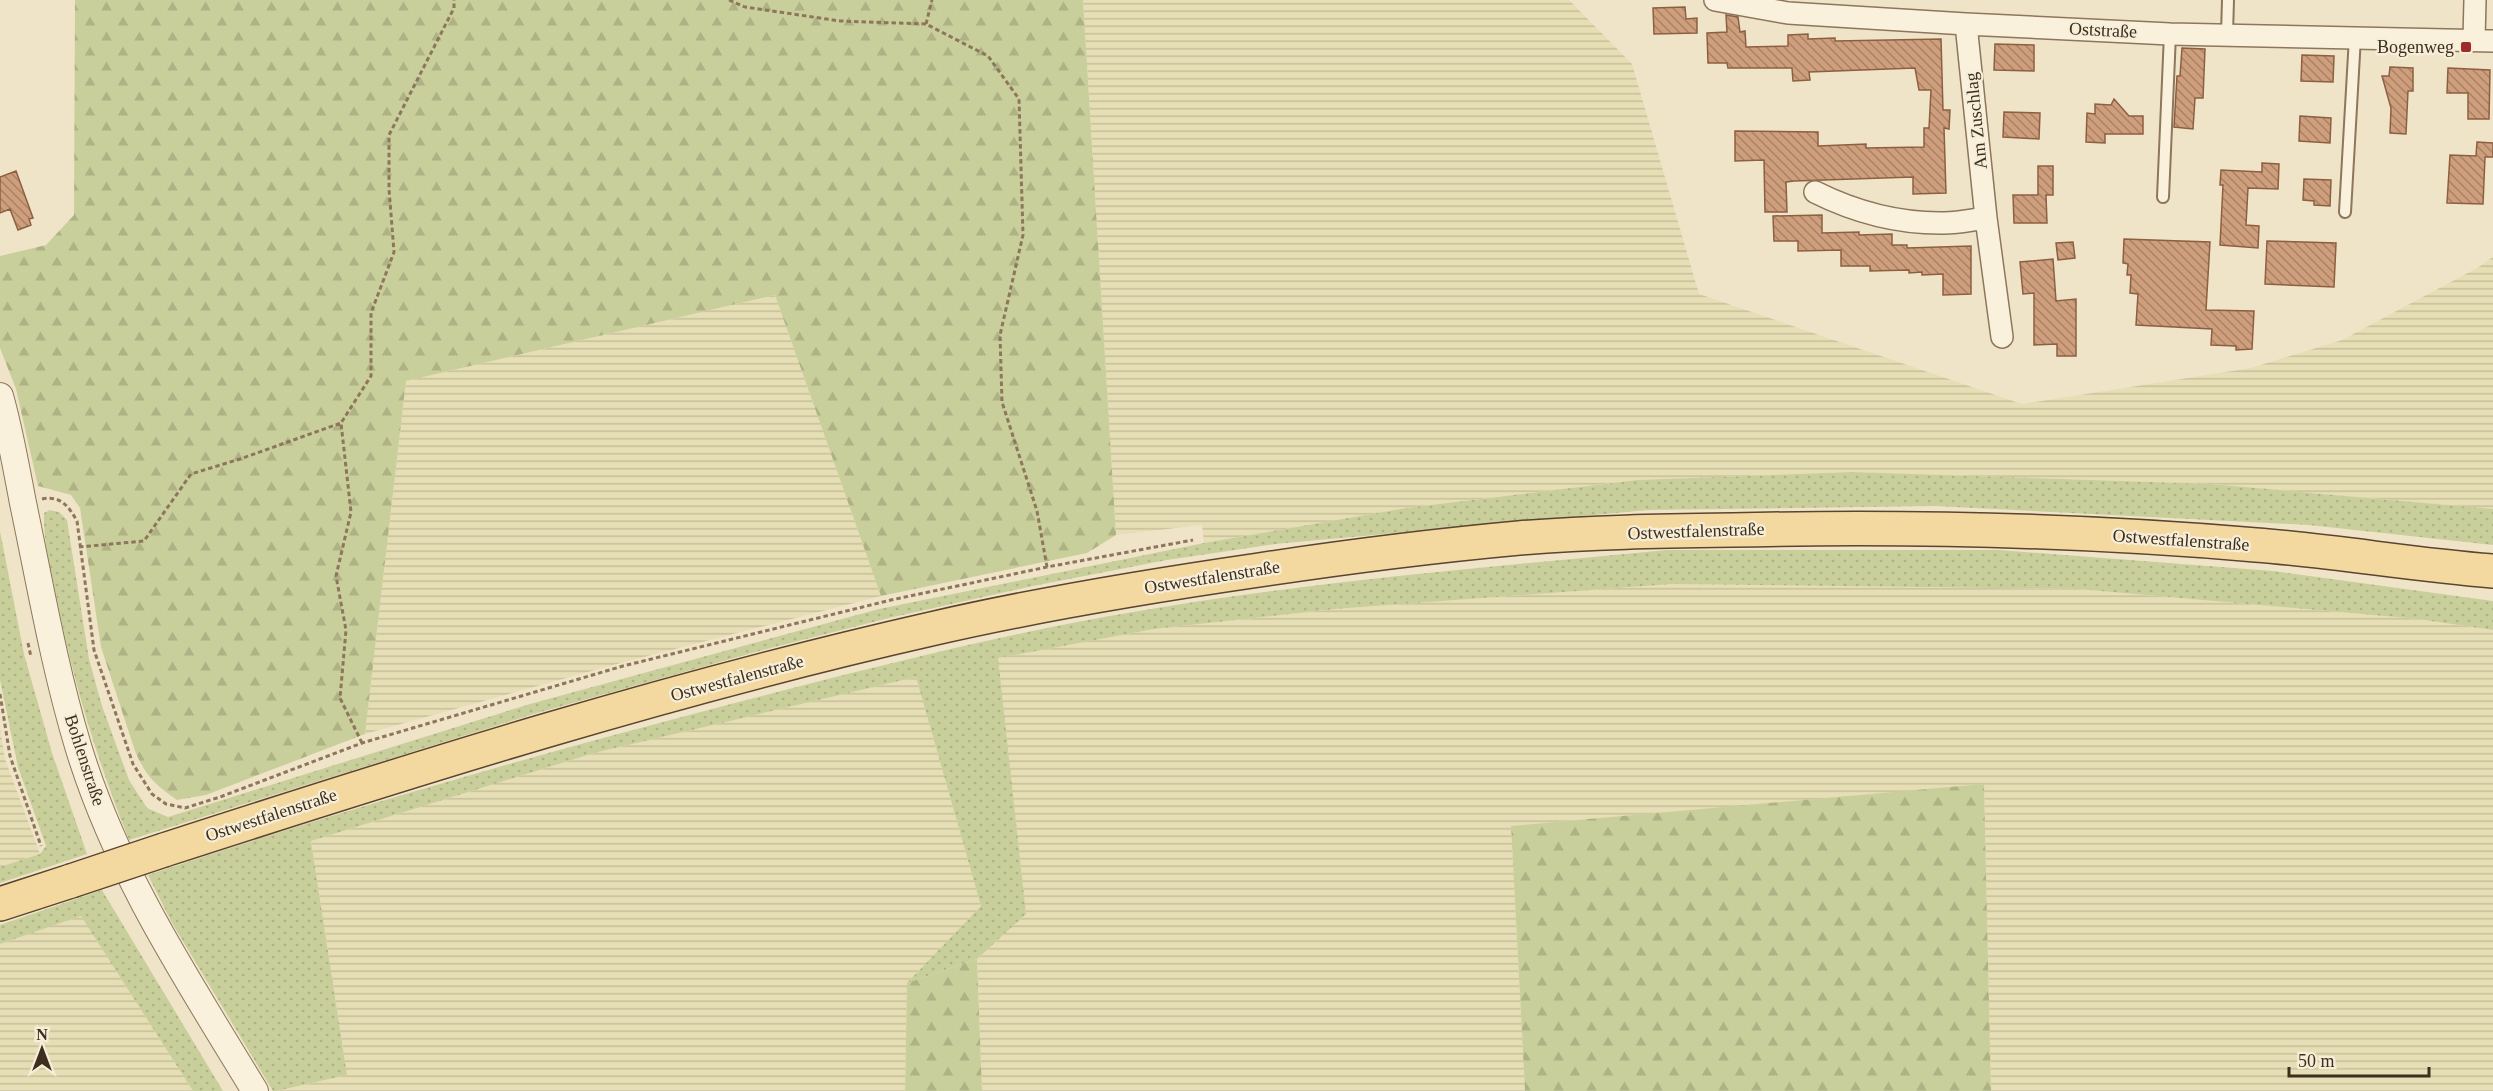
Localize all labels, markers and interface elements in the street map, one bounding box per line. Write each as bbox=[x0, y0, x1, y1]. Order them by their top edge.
street label: Oststraße bbox=[2069, 18, 2137, 42]
place label: Bogenweg bbox=[2377, 37, 2454, 57]
marker: Bogenweg bbox=[2459, 40, 2473, 54]
street label: Am Zuschlag bbox=[1961, 71, 1991, 171]
street label: Ostwestfalenstraße bbox=[1627, 519, 1765, 543]
street label: Ostwestfalenstraße bbox=[2112, 525, 2250, 555]
street label: Ostwestfalenstraße bbox=[1143, 556, 1281, 598]
street label: Ostwestfalenstraße bbox=[668, 651, 806, 705]
street label: Bohlenstraße bbox=[61, 712, 109, 808]
street label: Ostwestfalenstraße bbox=[203, 784, 339, 846]
north arrow bbox=[12, 1019, 72, 1079]
text: N bbox=[36, 1026, 48, 1043]
scale bar bbox=[2289, 1040, 2428, 1078]
text: 50 m bbox=[2298, 1051, 2335, 1071]

